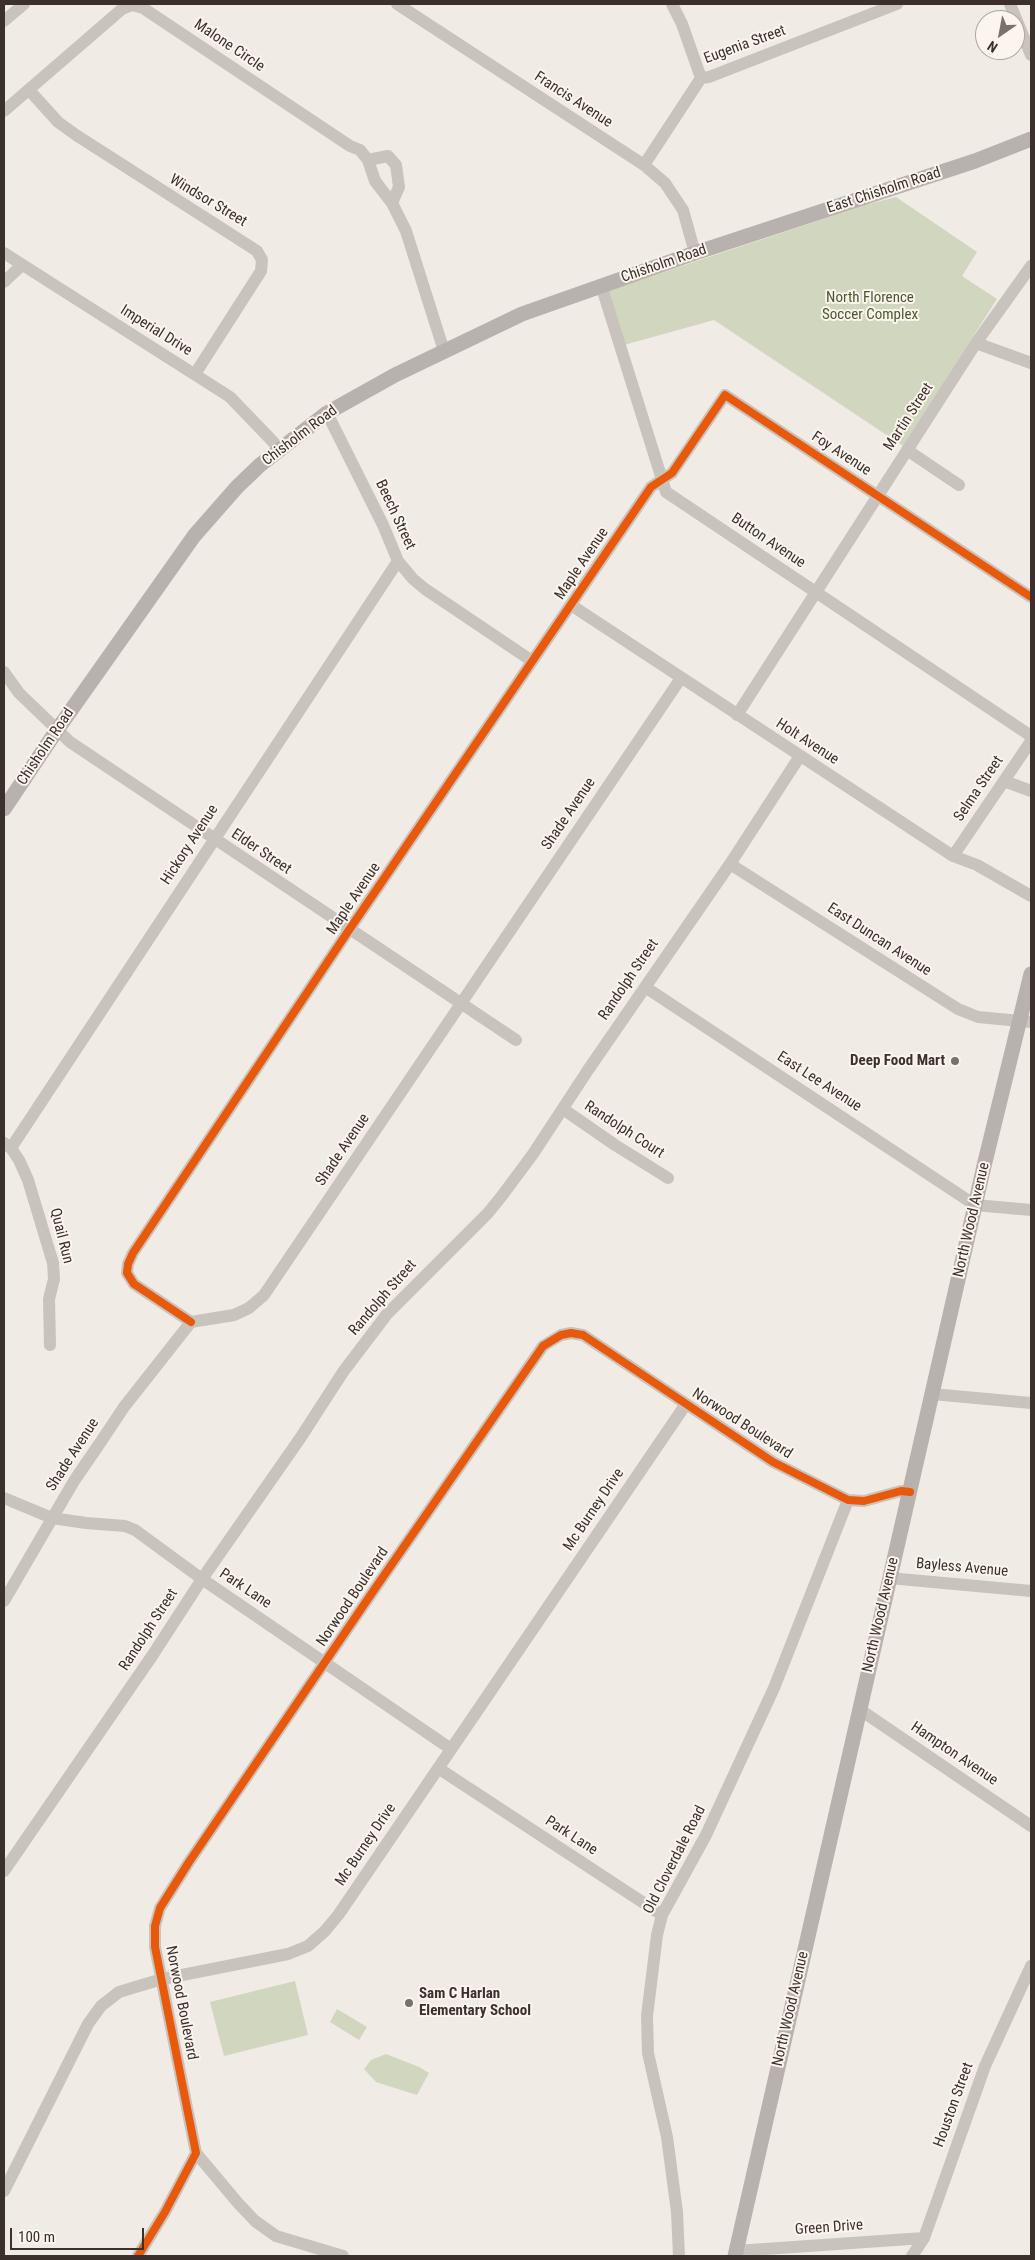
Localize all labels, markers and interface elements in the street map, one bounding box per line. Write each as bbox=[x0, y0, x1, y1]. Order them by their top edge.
north arrow bbox=[975, 10, 1025, 60]
street label: Malone Circle bbox=[190, 16, 268, 76]
street label: Eugenia Street bbox=[702, 22, 788, 68]
text: N bbox=[984, 38, 1000, 56]
street label: Francis Avenue bbox=[531, 68, 615, 132]
street label: East Chisholm Road bbox=[825, 164, 943, 218]
street label: Windsor Street bbox=[166, 171, 250, 231]
street label: Chisholm Road bbox=[619, 241, 709, 287]
park label: North Florence Soccer Complex bbox=[822, 289, 918, 324]
street label: Imperial Drive bbox=[117, 302, 195, 360]
street label: Martin Street bbox=[880, 380, 938, 454]
street label: Chisholm Road bbox=[259, 402, 341, 470]
street label: Foy Avenue bbox=[808, 428, 874, 480]
street label: Beech Street bbox=[371, 477, 419, 553]
street label: Button Avenue bbox=[727, 510, 809, 572]
street label: Maple Avenue bbox=[551, 525, 613, 603]
street label: Chisholm Road bbox=[14, 705, 78, 789]
street label: Holt Avenue bbox=[772, 715, 842, 769]
street label: Selma Street bbox=[950, 753, 1008, 825]
street label: Shade Avenue bbox=[538, 774, 600, 854]
street label: Hickory Avenue bbox=[158, 802, 222, 888]
street label: Elder Street bbox=[228, 825, 294, 879]
street label: Maple Avenue bbox=[323, 860, 385, 938]
street label: East Duncan Avenue bbox=[824, 900, 934, 980]
street label: Randolph Street bbox=[595, 936, 663, 1024]
street label: East Lee Avenue bbox=[773, 1048, 865, 1116]
place label: Deep Food Mart bbox=[850, 1052, 945, 1070]
marker: Deep Food Mart bbox=[949, 1055, 961, 1067]
street label: Randolph Court bbox=[581, 1098, 667, 1162]
street label: Shade Avenue bbox=[312, 1110, 374, 1190]
street label: North Wood Avenue bbox=[950, 1161, 994, 1279]
street label: Quail Run bbox=[45, 1207, 77, 1265]
street label: Randolph Street bbox=[345, 1257, 421, 1339]
street label: Norwood Boulevard bbox=[688, 1385, 796, 1463]
street label: Shade Avenue bbox=[43, 1415, 103, 1495]
street label: Mc Burney Drive bbox=[560, 1465, 628, 1555]
street label: Norwood Boulevard bbox=[313, 1544, 393, 1650]
street label: Bayless Avenue bbox=[915, 1555, 1009, 1581]
street label: North Wood Avenue bbox=[859, 1556, 903, 1674]
street label: Park Lane bbox=[216, 1565, 274, 1613]
street label: Randolph Street bbox=[116, 1586, 182, 1674]
street label: Hampton Avenue bbox=[907, 1718, 1001, 1790]
street label: Mc Burney Drive bbox=[332, 1800, 400, 1890]
street label: Old Cloverdale Road bbox=[640, 1803, 710, 1917]
street label: Park Lane bbox=[541, 1812, 601, 1860]
street label: Norwood Boulevard bbox=[161, 1944, 201, 2062]
street label: North Wood Avenue bbox=[769, 1950, 813, 2068]
place label: Sam C Harlan Elementary School bbox=[419, 1985, 531, 2020]
marker: Sam C Harlan Elementary School bbox=[403, 1997, 415, 2009]
street label: Houston Street bbox=[930, 2060, 978, 2150]
street label: Green Drive bbox=[794, 2217, 864, 2239]
scale bar bbox=[12, 2218, 146, 2250]
text: 100 m bbox=[18, 2228, 55, 2246]

